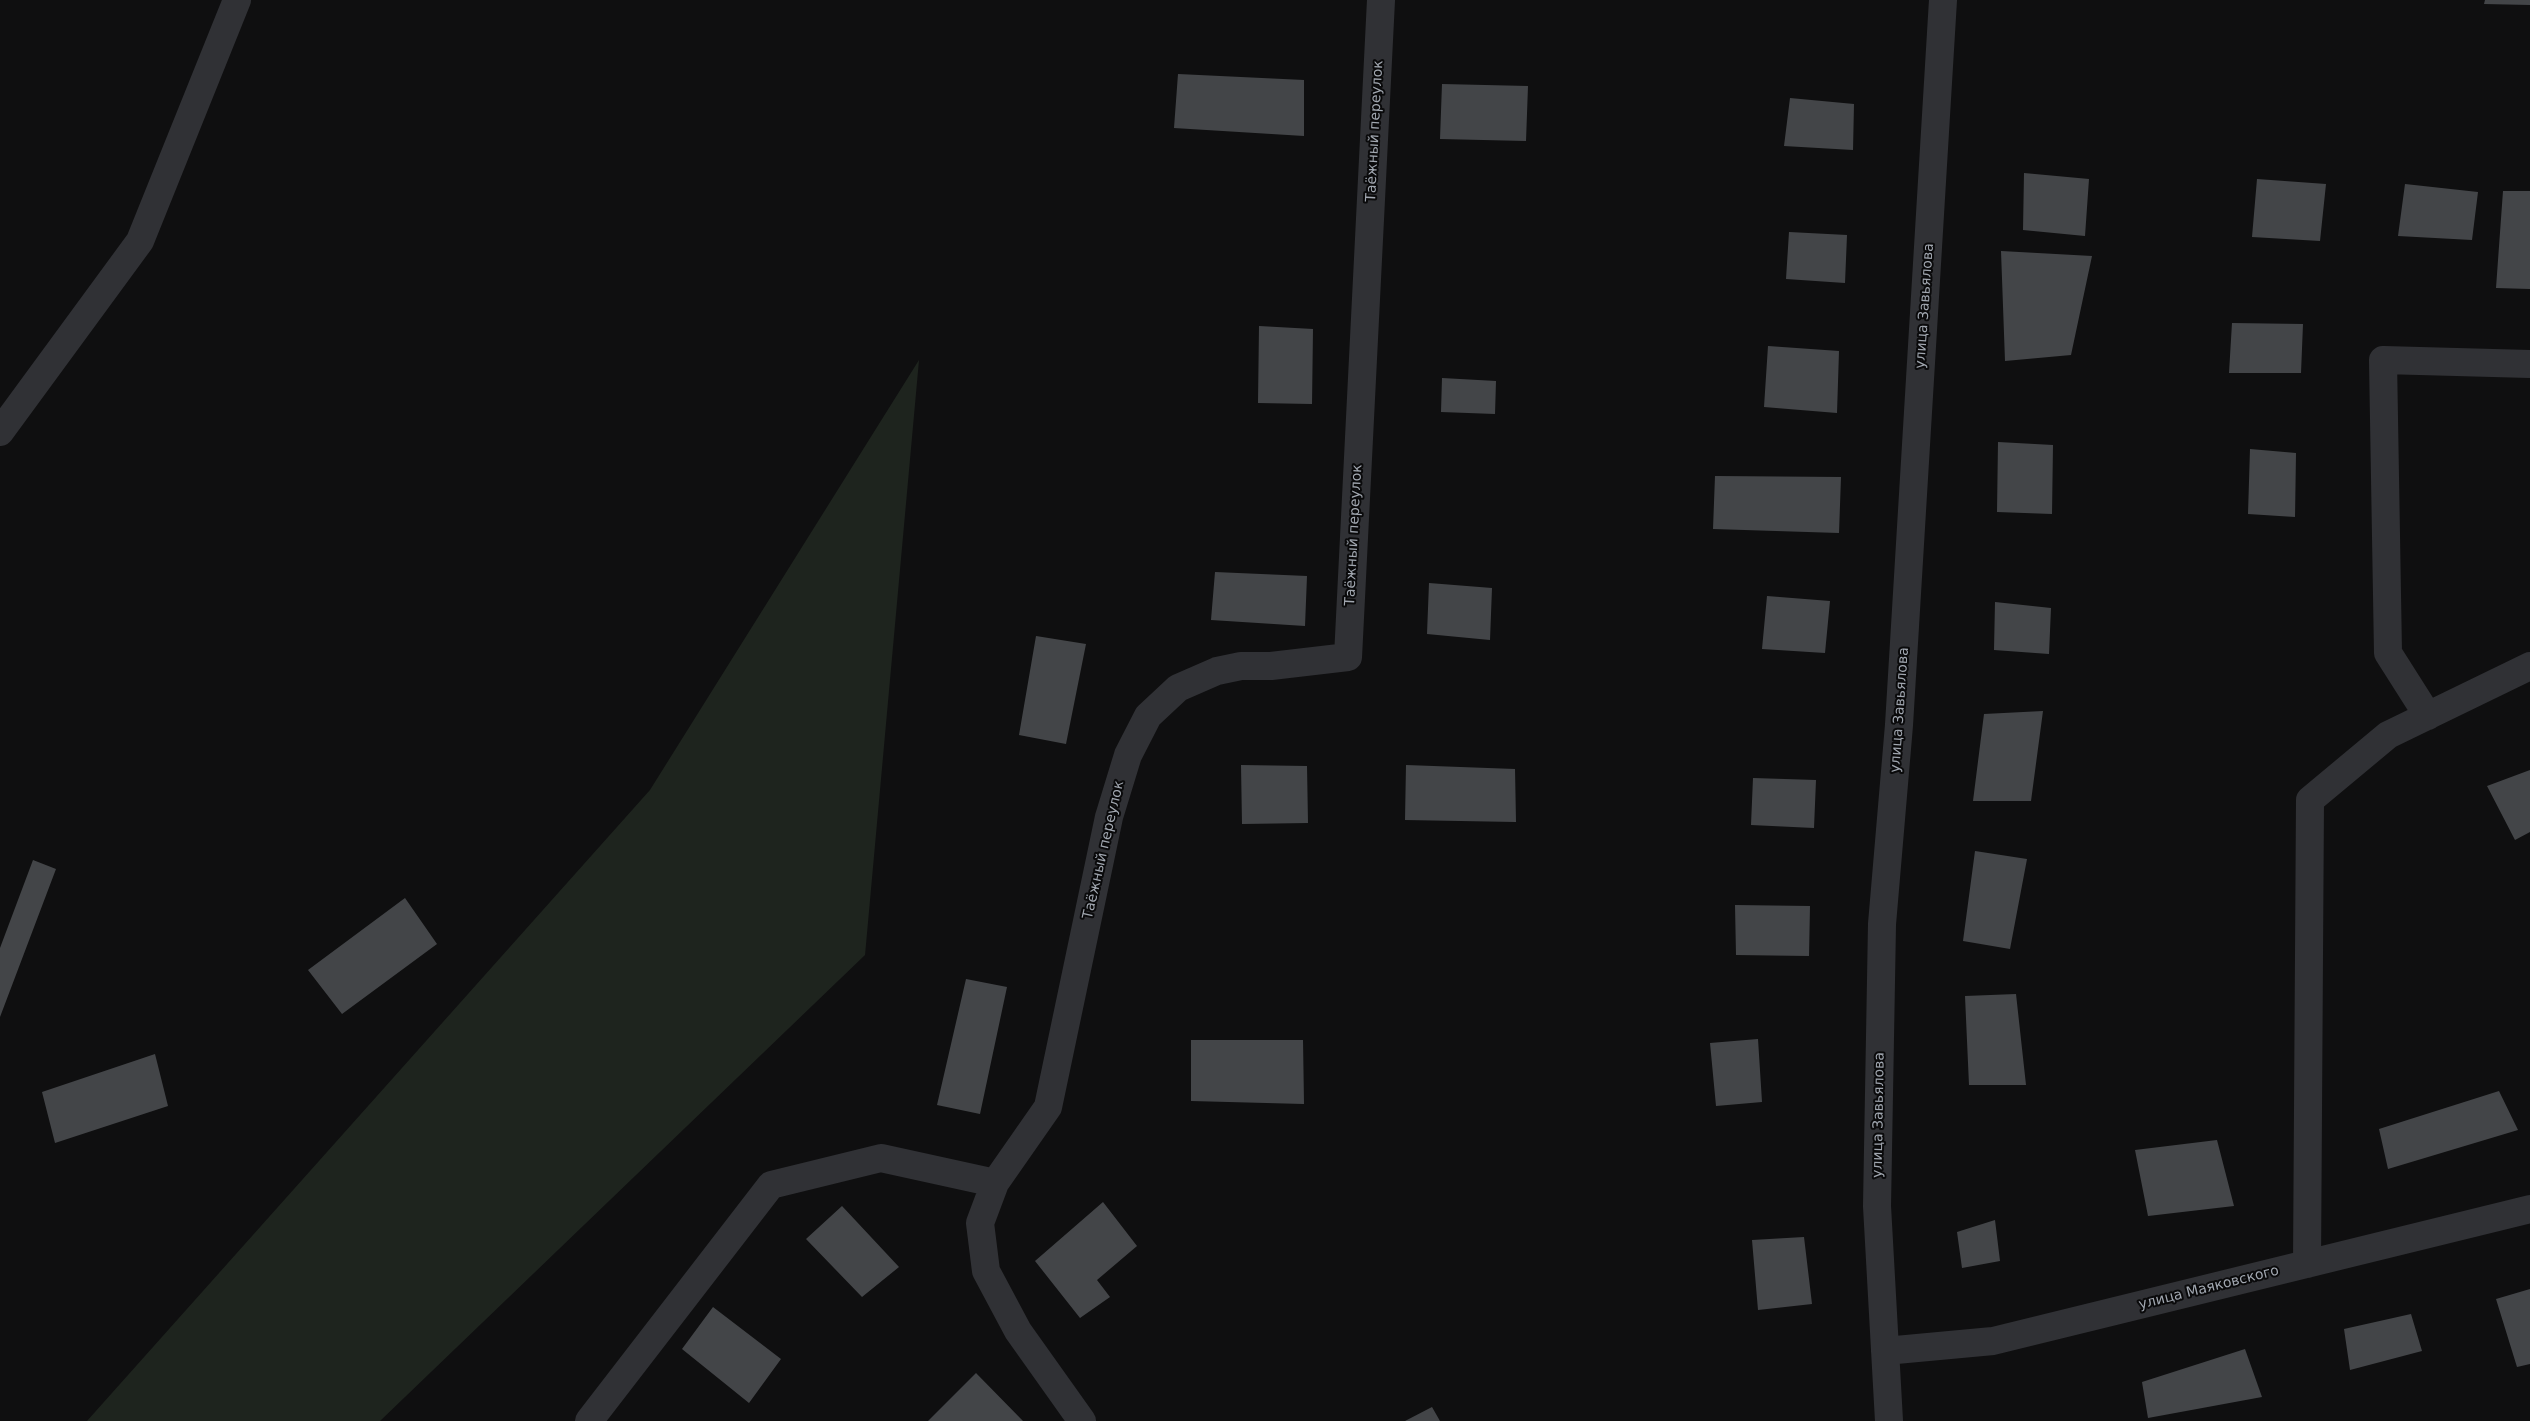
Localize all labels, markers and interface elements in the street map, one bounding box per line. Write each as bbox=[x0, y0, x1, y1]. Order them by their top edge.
street label: Таёжный переулок bbox=[1363, 60, 1387, 202]
street label: улица Завьялова bbox=[1912, 243, 1938, 369]
street label: Таёжный переулок bbox=[1342, 464, 1366, 606]
street label: улица Завьялова bbox=[1887, 647, 1913, 773]
street label: Таёжный переулок bbox=[1080, 779, 1128, 921]
street label: улица Завьялова bbox=[1870, 1052, 1888, 1178]
street label: улица Маяковского bbox=[2137, 1262, 2281, 1314]

